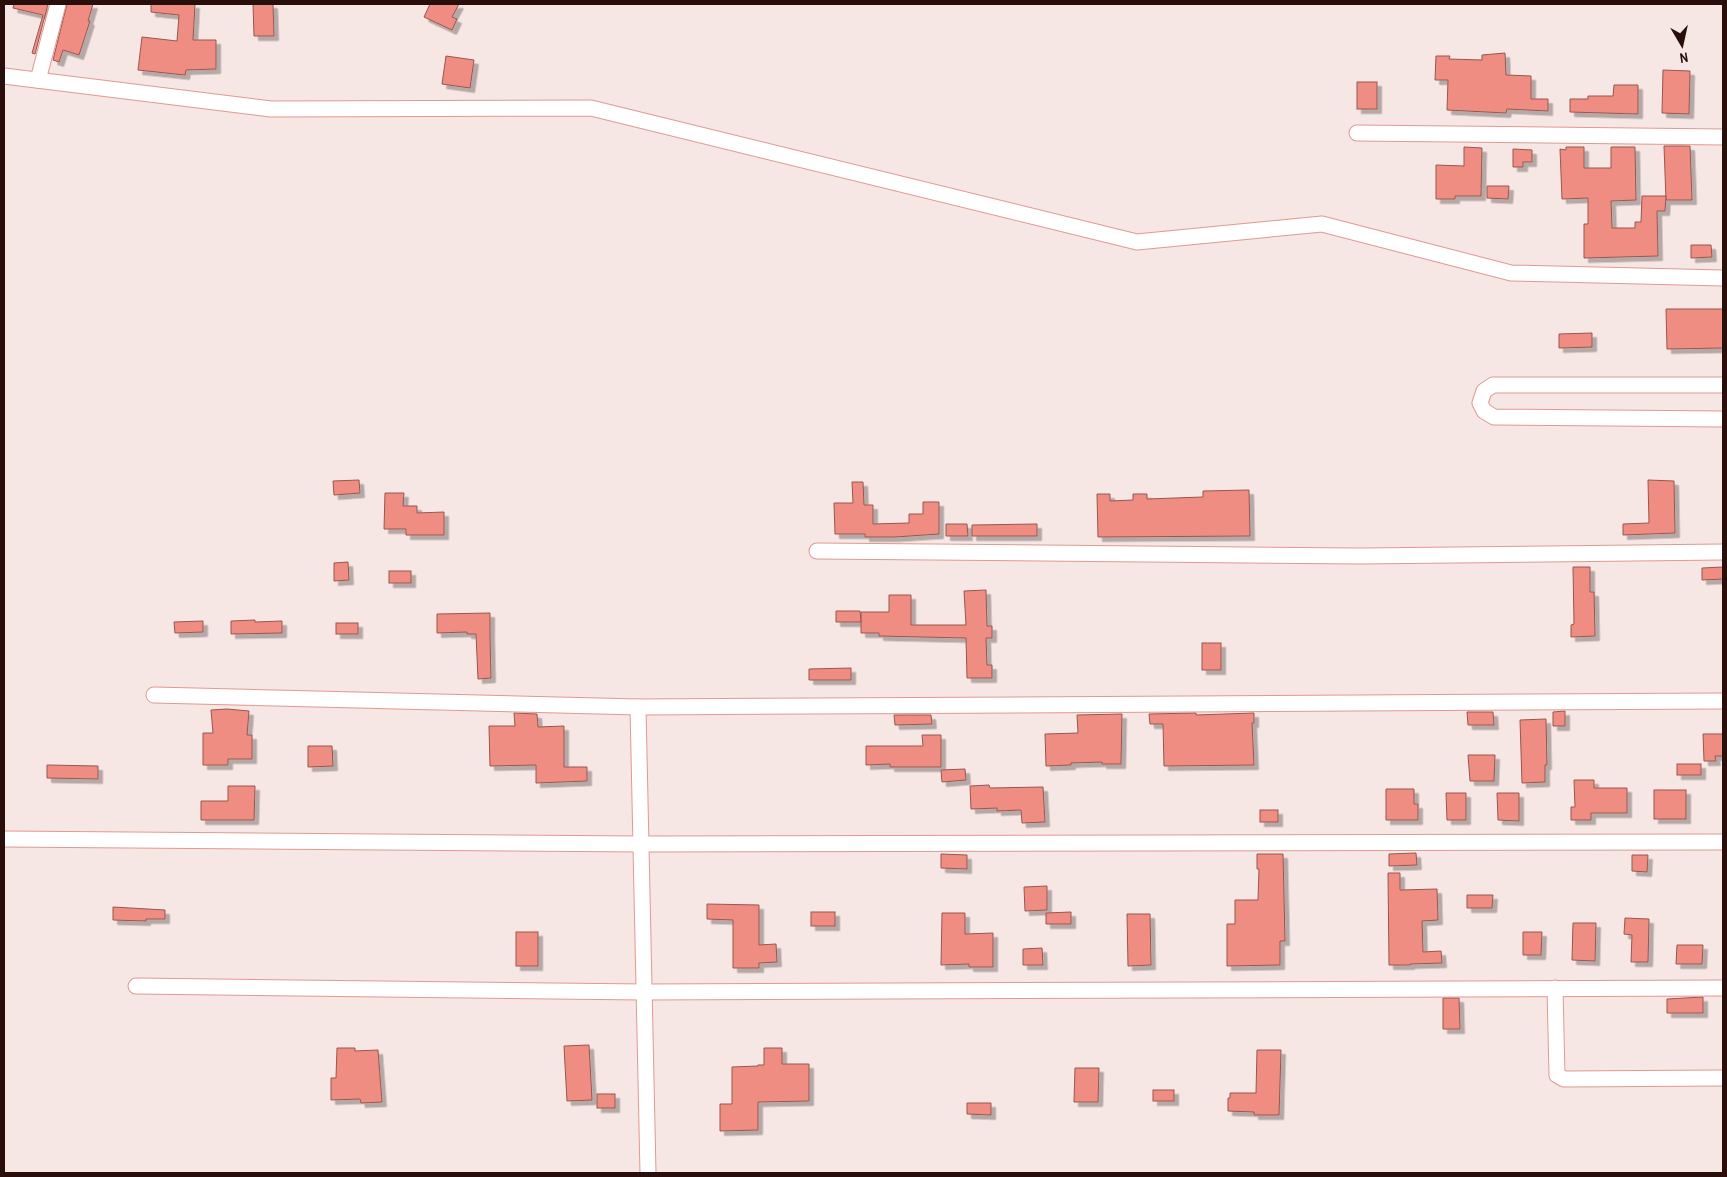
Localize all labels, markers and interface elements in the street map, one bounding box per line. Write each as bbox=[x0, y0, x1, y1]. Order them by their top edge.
north arrow bbox=[1657, 20, 1707, 70]
text: N bbox=[1679, 48, 1690, 67]

